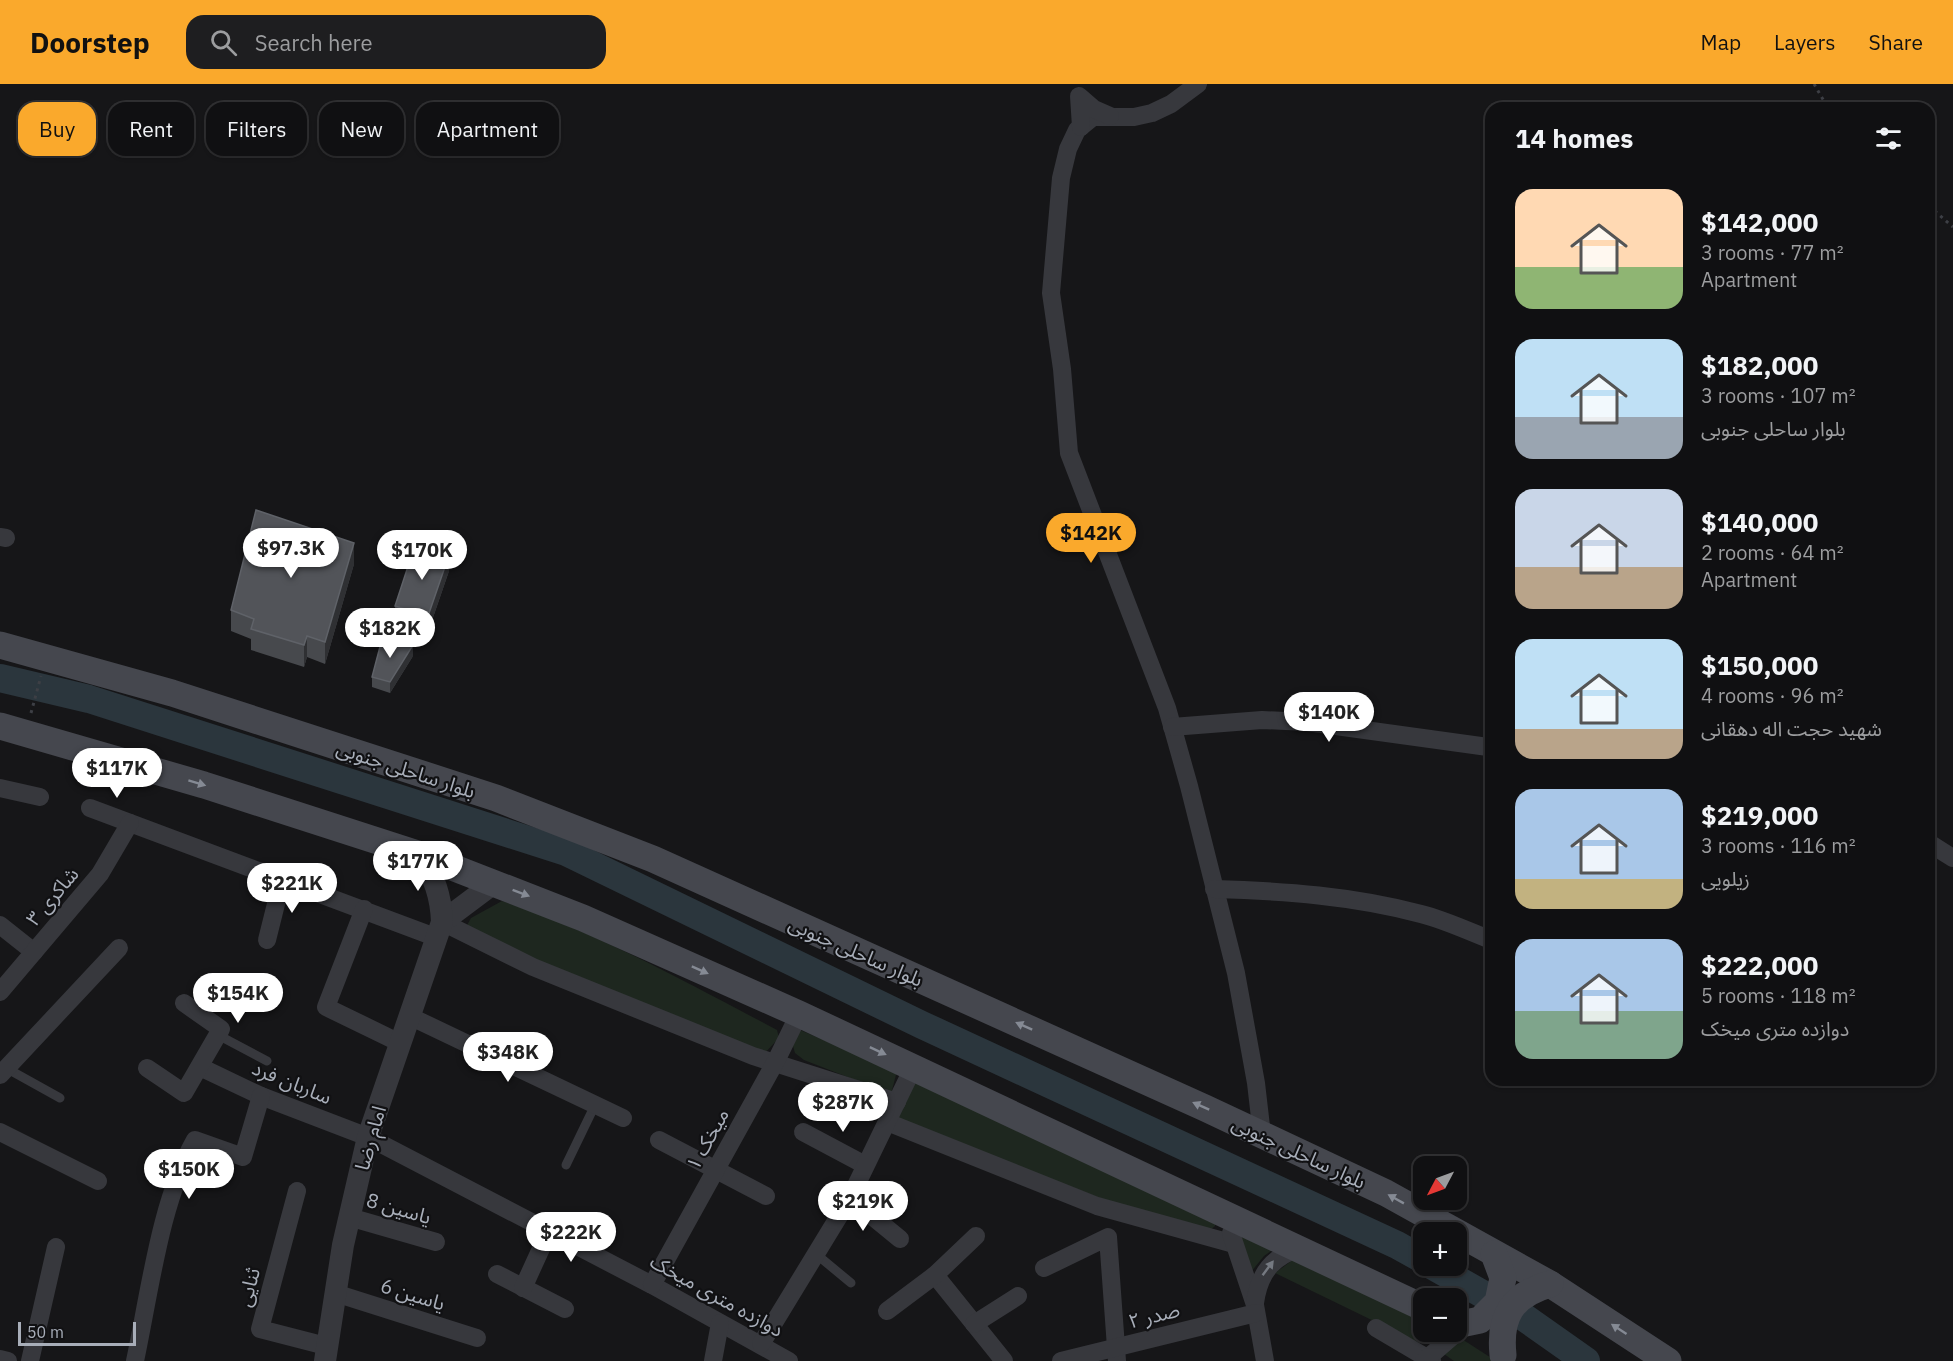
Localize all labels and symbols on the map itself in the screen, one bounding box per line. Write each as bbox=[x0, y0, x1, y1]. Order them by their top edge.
pin: $142K bbox=[1049, 513, 1133, 564]
pin: $97.3K bbox=[242, 528, 340, 579]
pin: $170K bbox=[380, 530, 464, 581]
pin: $182K bbox=[348, 608, 432, 659]
pin: $140K bbox=[1287, 692, 1371, 743]
street label: بلوار ساحلی جنوبی bbox=[333, 734, 479, 804]
pin: $117K bbox=[75, 748, 159, 799]
one-way arrow bbox=[188, 779, 206, 788]
pin: $177K bbox=[376, 841, 460, 892]
street label: شاکری ۳ bbox=[19, 861, 85, 931]
pin: $221K bbox=[250, 863, 334, 914]
one-way arrow bbox=[512, 889, 530, 899]
street label: بلوار ساحلی جنوبی bbox=[784, 909, 928, 993]
one-way arrow bbox=[692, 965, 710, 975]
pin: $154K bbox=[196, 973, 280, 1024]
one-way arrow bbox=[1014, 1021, 1032, 1031]
pin: $348K bbox=[466, 1032, 550, 1083]
one-way arrow bbox=[869, 1047, 886, 1056]
street label: ساربان فرد bbox=[248, 1054, 336, 1110]
pin: $287K bbox=[801, 1082, 885, 1133]
one-way arrow bbox=[1192, 1101, 1210, 1111]
street label: امام رضا bbox=[348, 1103, 394, 1174]
street label: میخک ۱ bbox=[679, 1103, 735, 1175]
street label: بلوار ساحلی جنوبی bbox=[1228, 1109, 1370, 1195]
pin: $150K bbox=[147, 1149, 231, 1200]
north arrow bbox=[1413, 1156, 1467, 1210]
pin: $219K bbox=[821, 1181, 905, 1232]
street label: یاسین 8 bbox=[363, 1186, 435, 1230]
one-way arrow bbox=[1387, 1194, 1404, 1204]
pin: $222K bbox=[529, 1212, 613, 1263]
street label: دوازده متری میخک bbox=[646, 1247, 788, 1343]
one-way arrow bbox=[1262, 1261, 1274, 1277]
street label: ثنایی bbox=[230, 1264, 266, 1310]
street label: یاسین 6 bbox=[377, 1271, 449, 1317]
street label: صدر ۲ bbox=[1125, 1296, 1183, 1334]
scale bar bbox=[18, 1319, 136, 1346]
one-way arrow bbox=[1611, 1324, 1627, 1335]

